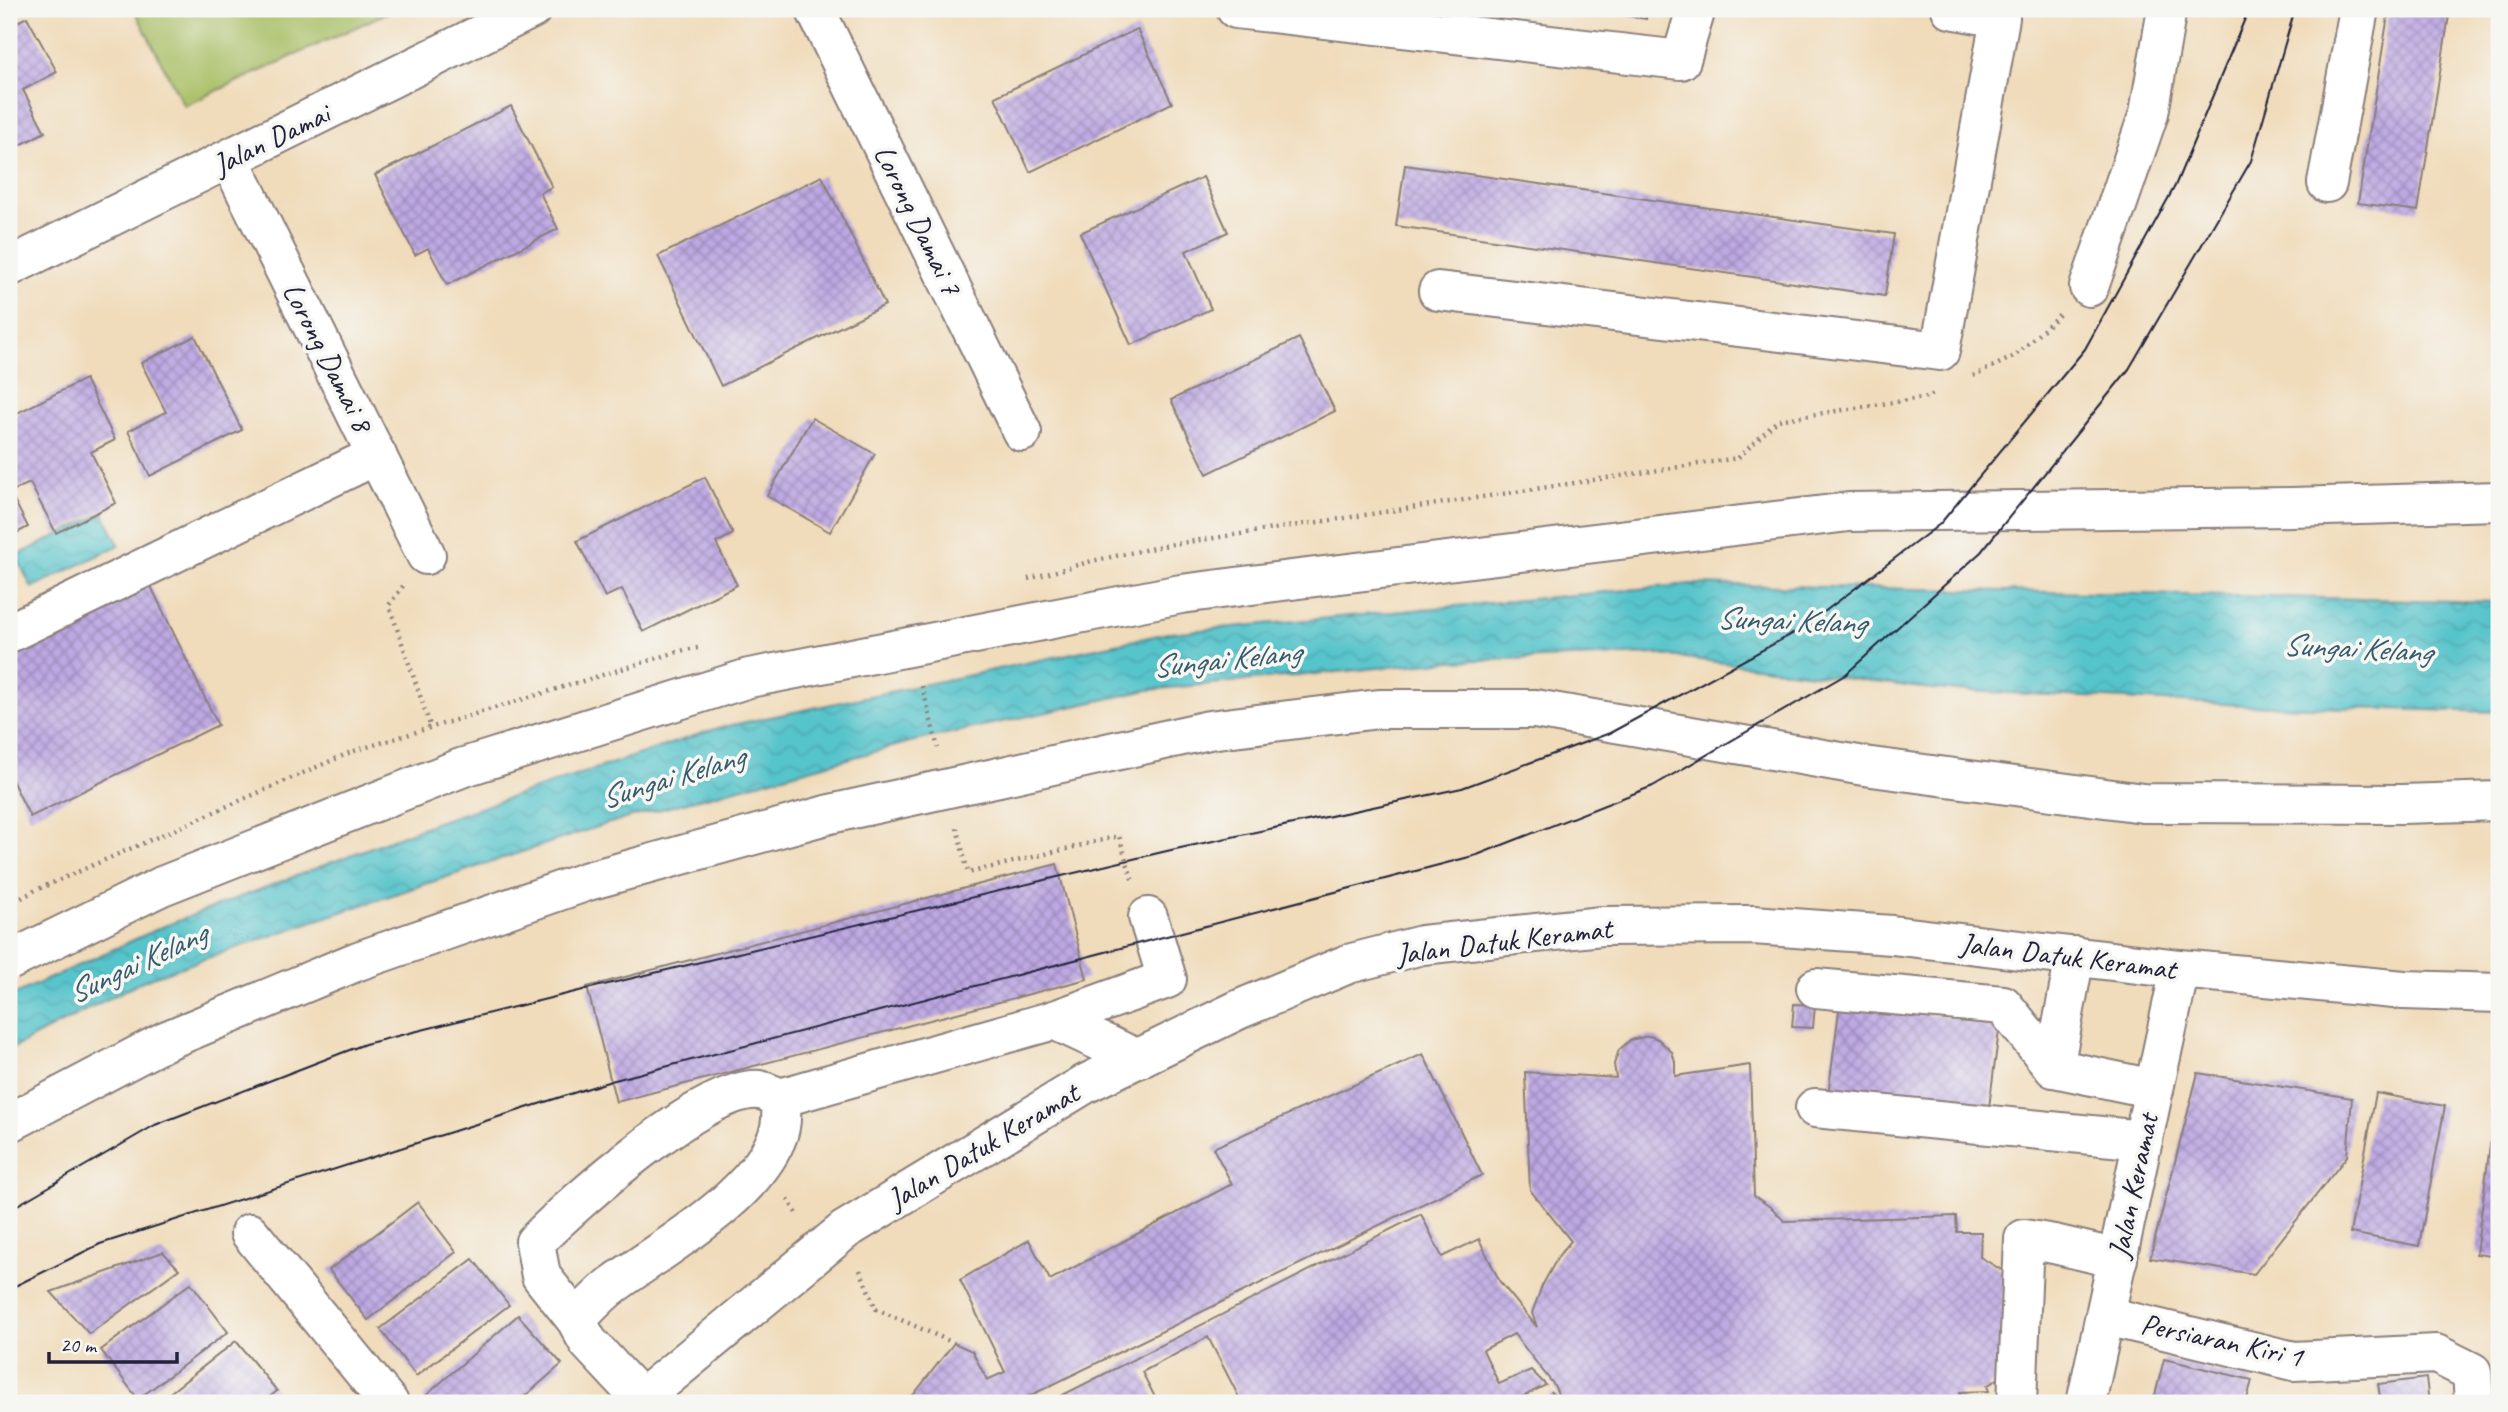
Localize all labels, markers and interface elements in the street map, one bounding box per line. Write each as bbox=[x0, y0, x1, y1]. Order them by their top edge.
street label: Jalan Damai bbox=[205, 93, 339, 184]
street label: Lorong Damai 7 bbox=[865, 139, 971, 303]
street label: Lorong Damai 8 bbox=[274, 276, 383, 440]
water label: Sungai Kelang bbox=[1716, 597, 1870, 643]
water label: Sungai Kelang bbox=[2282, 624, 2437, 673]
water label: Sungai Kelang bbox=[1150, 630, 1306, 687]
water label: Sungai Kelang bbox=[595, 734, 753, 818]
street label: Jalan Datuk Keramat bbox=[1392, 909, 1617, 973]
water label: Sungai Kelang bbox=[61, 911, 217, 1013]
street label: Jalan Datuk Keramat bbox=[1956, 924, 2181, 988]
street label: Jalan Datuk Keramat bbox=[879, 1072, 1088, 1219]
street label: Jalan Keramat bbox=[2099, 1108, 2167, 1263]
street label: Persiaran Kiri 1 bbox=[2138, 1304, 2308, 1376]
scale bar bbox=[49, 1321, 177, 1365]
text: 20 m bbox=[60, 1332, 98, 1358]

